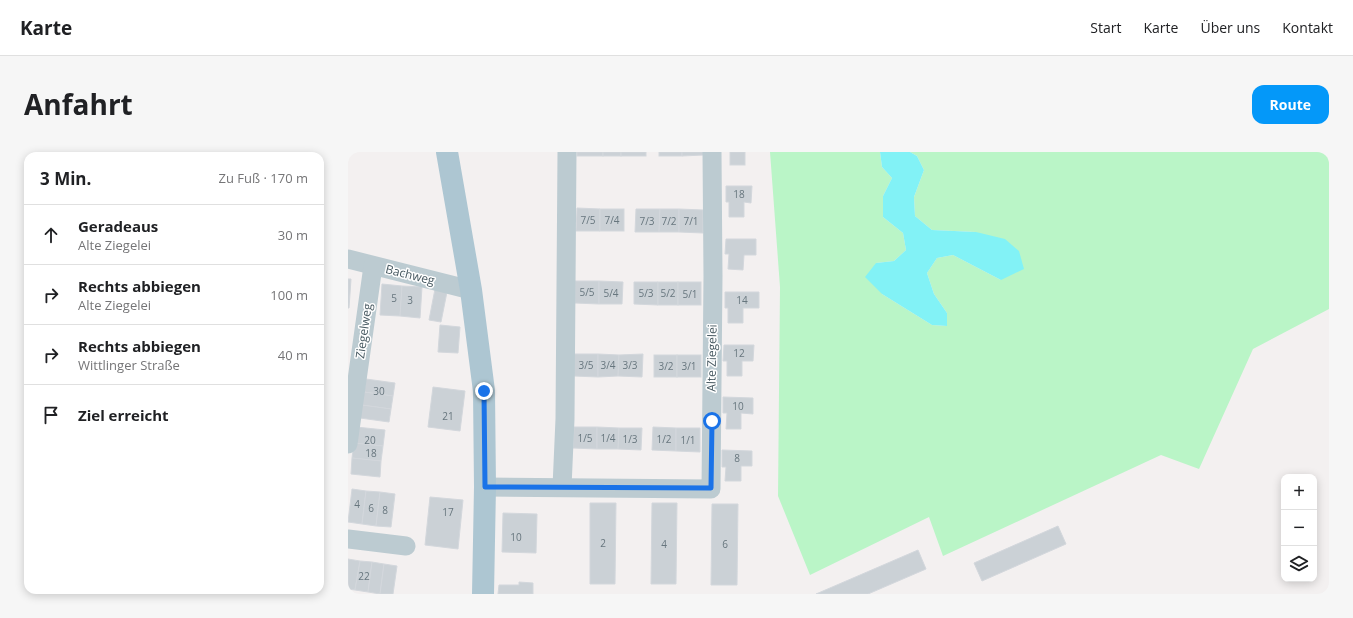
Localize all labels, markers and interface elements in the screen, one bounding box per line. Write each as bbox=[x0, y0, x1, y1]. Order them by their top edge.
text: Karte bbox=[20, 15, 72, 41]
text: Start bbox=[1090, 18, 1122, 37]
text: Karte bbox=[1144, 18, 1178, 37]
text: Über uns bbox=[1200, 18, 1260, 37]
text: Kontakt bbox=[1282, 18, 1333, 37]
text: Anfahrt bbox=[24, 85, 133, 123]
button: Route bbox=[1252, 85, 1329, 124]
text: 3 Min. bbox=[40, 167, 91, 190]
text: Zu Fuß · 170 m bbox=[219, 169, 308, 187]
house number: 18 bbox=[733, 187, 745, 201]
house number: 7/5 bbox=[580, 213, 596, 227]
house number: 7/4 bbox=[604, 213, 620, 227]
house number: 7/3 bbox=[639, 214, 655, 228]
house number: 7/2 bbox=[661, 214, 677, 228]
house number: 7/1 bbox=[683, 214, 699, 228]
text: Geradeaus bbox=[78, 216, 158, 236]
icon: ahead bbox=[40, 224, 62, 246]
text: 30 m bbox=[278, 226, 308, 244]
text: Alte Ziegelei bbox=[78, 236, 151, 254]
street label: Bachweg bbox=[384, 260, 437, 289]
text: Rechts abbiegen bbox=[78, 276, 201, 296]
icon: right bbox=[40, 284, 62, 306]
house number: 5/5 bbox=[579, 285, 595, 299]
text: 100 m bbox=[270, 286, 308, 304]
house number: 5/4 bbox=[603, 286, 619, 300]
house number: 5/3 bbox=[638, 286, 654, 300]
house number: 5/2 bbox=[660, 286, 676, 300]
house number: 5/1 bbox=[682, 287, 698, 301]
house number: 5 bbox=[391, 291, 397, 305]
house number: 3 bbox=[407, 293, 413, 307]
house number: 14 bbox=[736, 293, 748, 307]
text: Alte Ziegelei bbox=[78, 296, 151, 314]
street label: Ziegelweg bbox=[351, 302, 376, 360]
street label: Alte Ziegelei bbox=[702, 324, 721, 392]
text: Rechts abbiegen bbox=[78, 336, 201, 356]
icon: right bbox=[40, 344, 62, 366]
text: 40 m bbox=[278, 346, 308, 364]
house number: 12 bbox=[733, 346, 745, 360]
text: Wittlinger Straße bbox=[78, 356, 180, 374]
house number: 3/5 bbox=[578, 358, 594, 372]
house number: 3/4 bbox=[600, 358, 616, 372]
house number: 3/3 bbox=[622, 358, 638, 372]
house number: 3/2 bbox=[658, 359, 674, 373]
house number: 3/1 bbox=[681, 359, 697, 373]
route end bbox=[475, 382, 493, 400]
house number: 30 bbox=[373, 384, 385, 398]
house number: 10 bbox=[732, 399, 744, 413]
icon: arrive bbox=[40, 404, 62, 426]
text: Ziel erreicht bbox=[78, 405, 169, 425]
house number: 21 bbox=[442, 409, 454, 423]
route start bbox=[703, 412, 721, 430]
house number: 1/5 bbox=[577, 431, 593, 445]
house number: 1/4 bbox=[600, 431, 616, 445]
house number: 1/3 bbox=[622, 432, 638, 446]
house number: 1/2 bbox=[656, 432, 672, 446]
house number: 20 bbox=[364, 433, 376, 447]
house number: 1/1 bbox=[680, 433, 696, 447]
house number: 18 bbox=[365, 446, 377, 460]
house number: 8 bbox=[734, 451, 740, 465]
map controls bbox=[1281, 474, 1317, 582]
button: + bbox=[1281, 474, 1317, 510]
house number: 4 bbox=[354, 497, 360, 511]
house number: 6 bbox=[368, 501, 374, 515]
house number: 8 bbox=[382, 503, 388, 517]
house number: 17 bbox=[442, 505, 454, 519]
button: − bbox=[1281, 510, 1317, 546]
house number: 10 bbox=[510, 530, 522, 544]
house number: 2 bbox=[600, 536, 606, 550]
house number: 4 bbox=[661, 537, 667, 551]
house number: 6 bbox=[722, 537, 728, 551]
button: layers bbox=[1281, 546, 1317, 582]
house number: 22 bbox=[358, 569, 370, 583]

